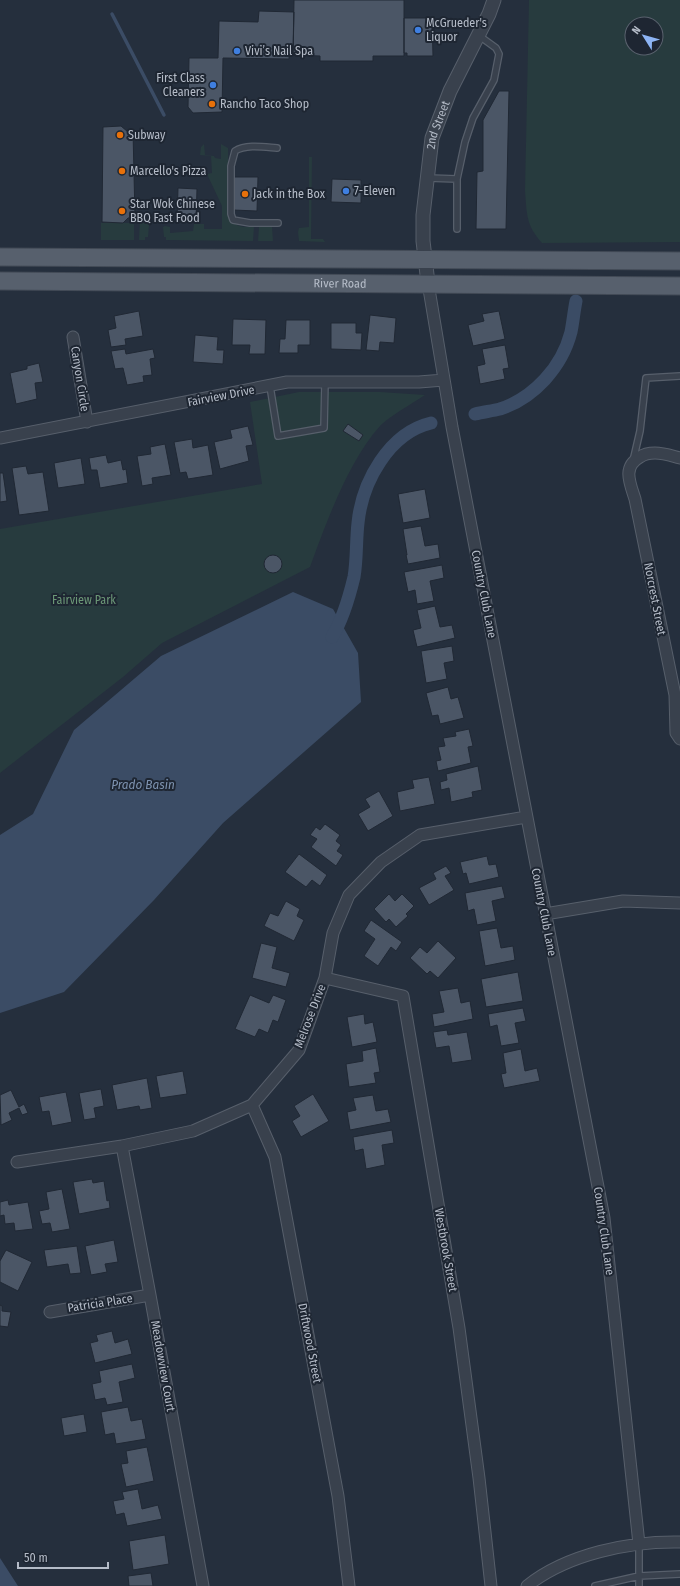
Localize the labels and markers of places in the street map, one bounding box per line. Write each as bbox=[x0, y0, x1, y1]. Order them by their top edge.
place label: McGrueder's Liquor bbox=[426, 16, 487, 44]
marker: McGrueder's Liquor bbox=[413, 25, 423, 35]
place label: Vivi’s Nail Spa bbox=[245, 44, 313, 58]
marker: Vivi’s Nail Spa bbox=[232, 46, 242, 56]
place label: First Class Cleaners bbox=[156, 71, 205, 99]
marker: First Class Cleaners bbox=[208, 80, 218, 90]
place label: Rancho Taco Shop bbox=[220, 97, 309, 111]
marker: Rancho Taco Shop bbox=[207, 99, 217, 109]
place label: Subway bbox=[128, 128, 166, 142]
marker: Subway bbox=[115, 130, 125, 140]
place label: Marcello's Pizza bbox=[130, 164, 206, 178]
marker: Marcello's Pizza bbox=[117, 166, 127, 176]
place label: 7-Eleven bbox=[354, 184, 395, 198]
marker: 7-Eleven bbox=[341, 186, 351, 196]
place label: Jack in the Box bbox=[253, 187, 326, 201]
marker: Jack in the Box bbox=[240, 189, 250, 199]
place label: Star Wok Chinese BBQ Fast Food bbox=[130, 197, 215, 225]
marker: Star Wok Chinese BBQ Fast Food bbox=[117, 206, 127, 216]

